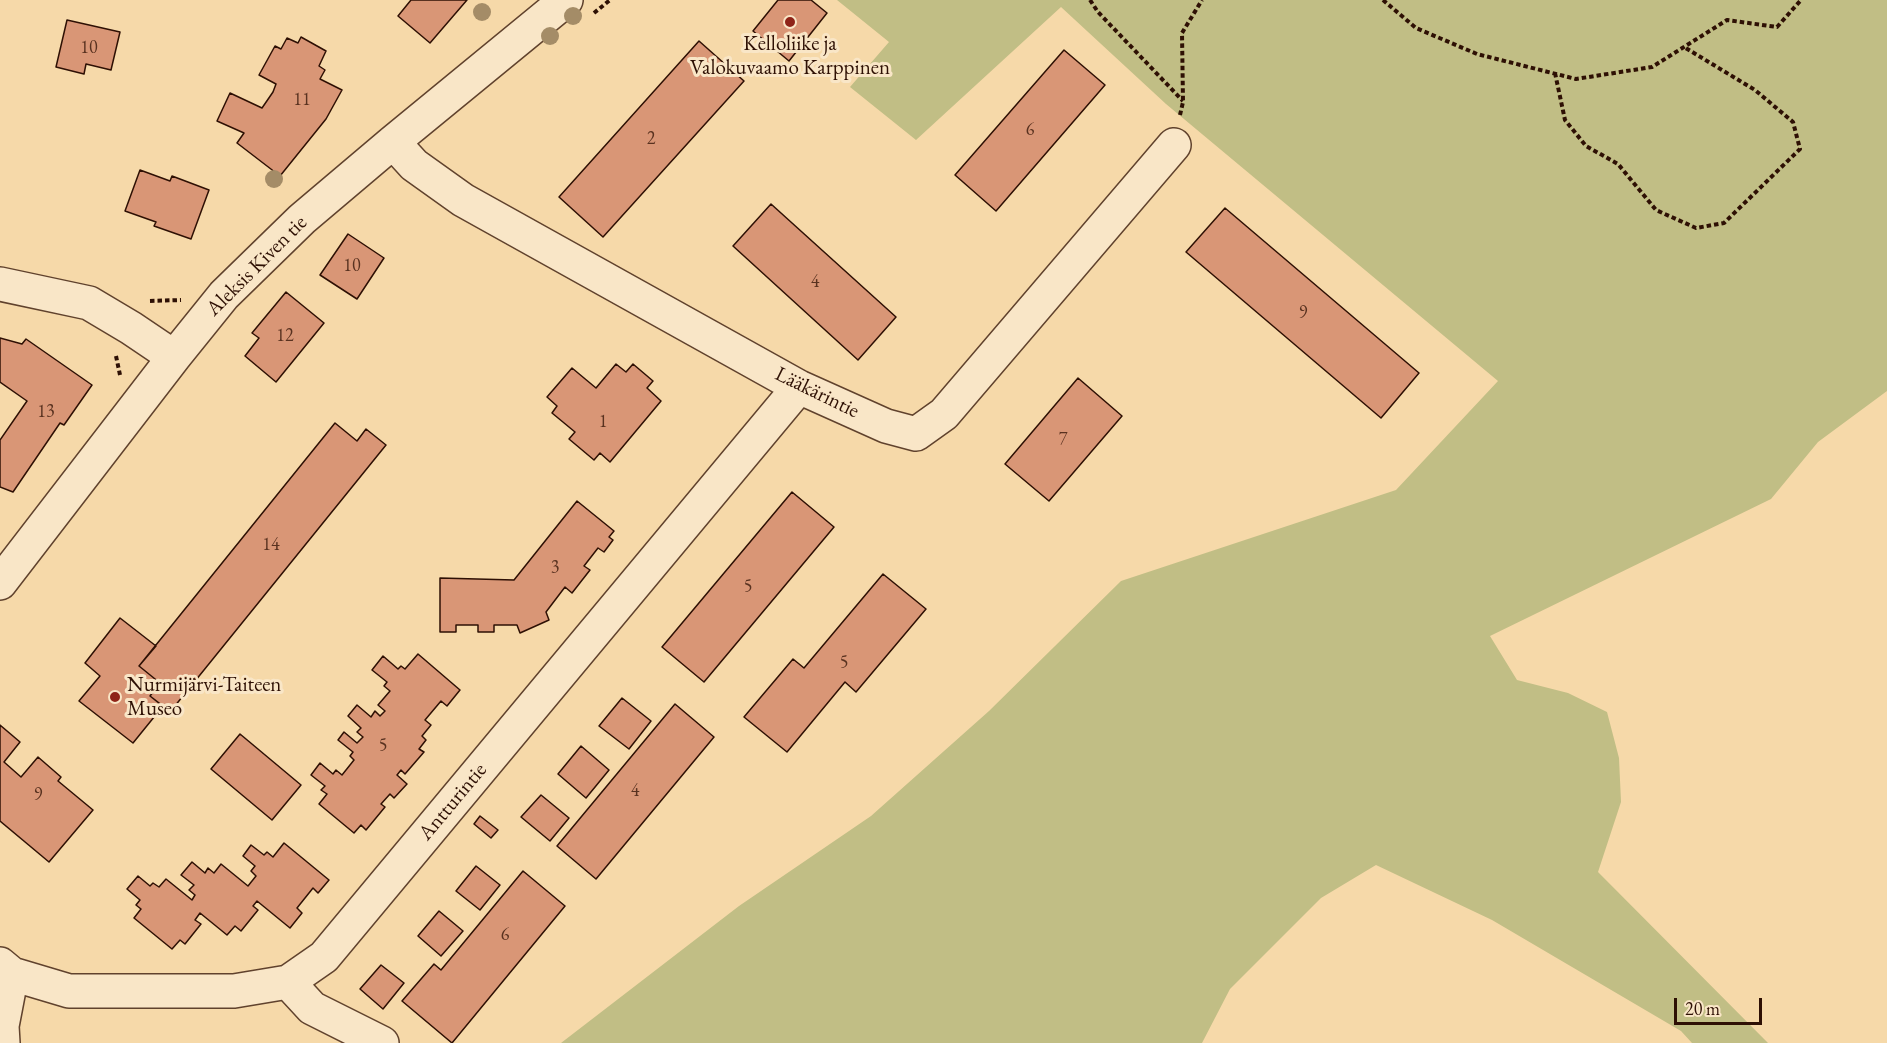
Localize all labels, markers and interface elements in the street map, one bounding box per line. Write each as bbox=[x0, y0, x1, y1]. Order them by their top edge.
marker: Kelloliike ja Valokuvaamo Karppinen bbox=[783, 15, 797, 29]
place label: Kelloliike ja Valokuvaamo Karppinen bbox=[690, 31, 890, 81]
house number: 10 bbox=[80, 37, 98, 59]
house number: 11 bbox=[293, 89, 311, 111]
house number: 6 bbox=[1026, 119, 1034, 141]
house number: 2 bbox=[647, 128, 655, 150]
street label: Aleksis Kiven tie bbox=[201, 210, 313, 322]
house number: 10 bbox=[343, 255, 361, 277]
house number: 4 bbox=[811, 271, 819, 293]
house number: 9 bbox=[1299, 302, 1307, 324]
house number: 12 bbox=[276, 325, 294, 347]
street label: Lääkärintie bbox=[771, 362, 863, 424]
house number: 13 bbox=[37, 401, 55, 423]
house number: 1 bbox=[599, 411, 607, 433]
house number: 7 bbox=[1059, 429, 1067, 451]
house number: 14 bbox=[262, 534, 280, 556]
house number: 3 bbox=[551, 557, 559, 579]
house number: 5 bbox=[744, 576, 752, 598]
house number: 5 bbox=[840, 652, 848, 674]
place label: Nurmijärvi-Taiteen Museo bbox=[127, 672, 281, 722]
marker: Nurmijärvi-Taiteen Museo bbox=[108, 690, 122, 704]
house number: 5 bbox=[379, 735, 387, 757]
street label: Antturintie bbox=[413, 758, 493, 846]
house number: 4 bbox=[631, 780, 639, 802]
house number: 9 bbox=[34, 784, 42, 806]
house number: 6 bbox=[501, 924, 509, 946]
scale bar bbox=[1677, 986, 1766, 1024]
text: 20 m bbox=[1685, 997, 1720, 1020]

